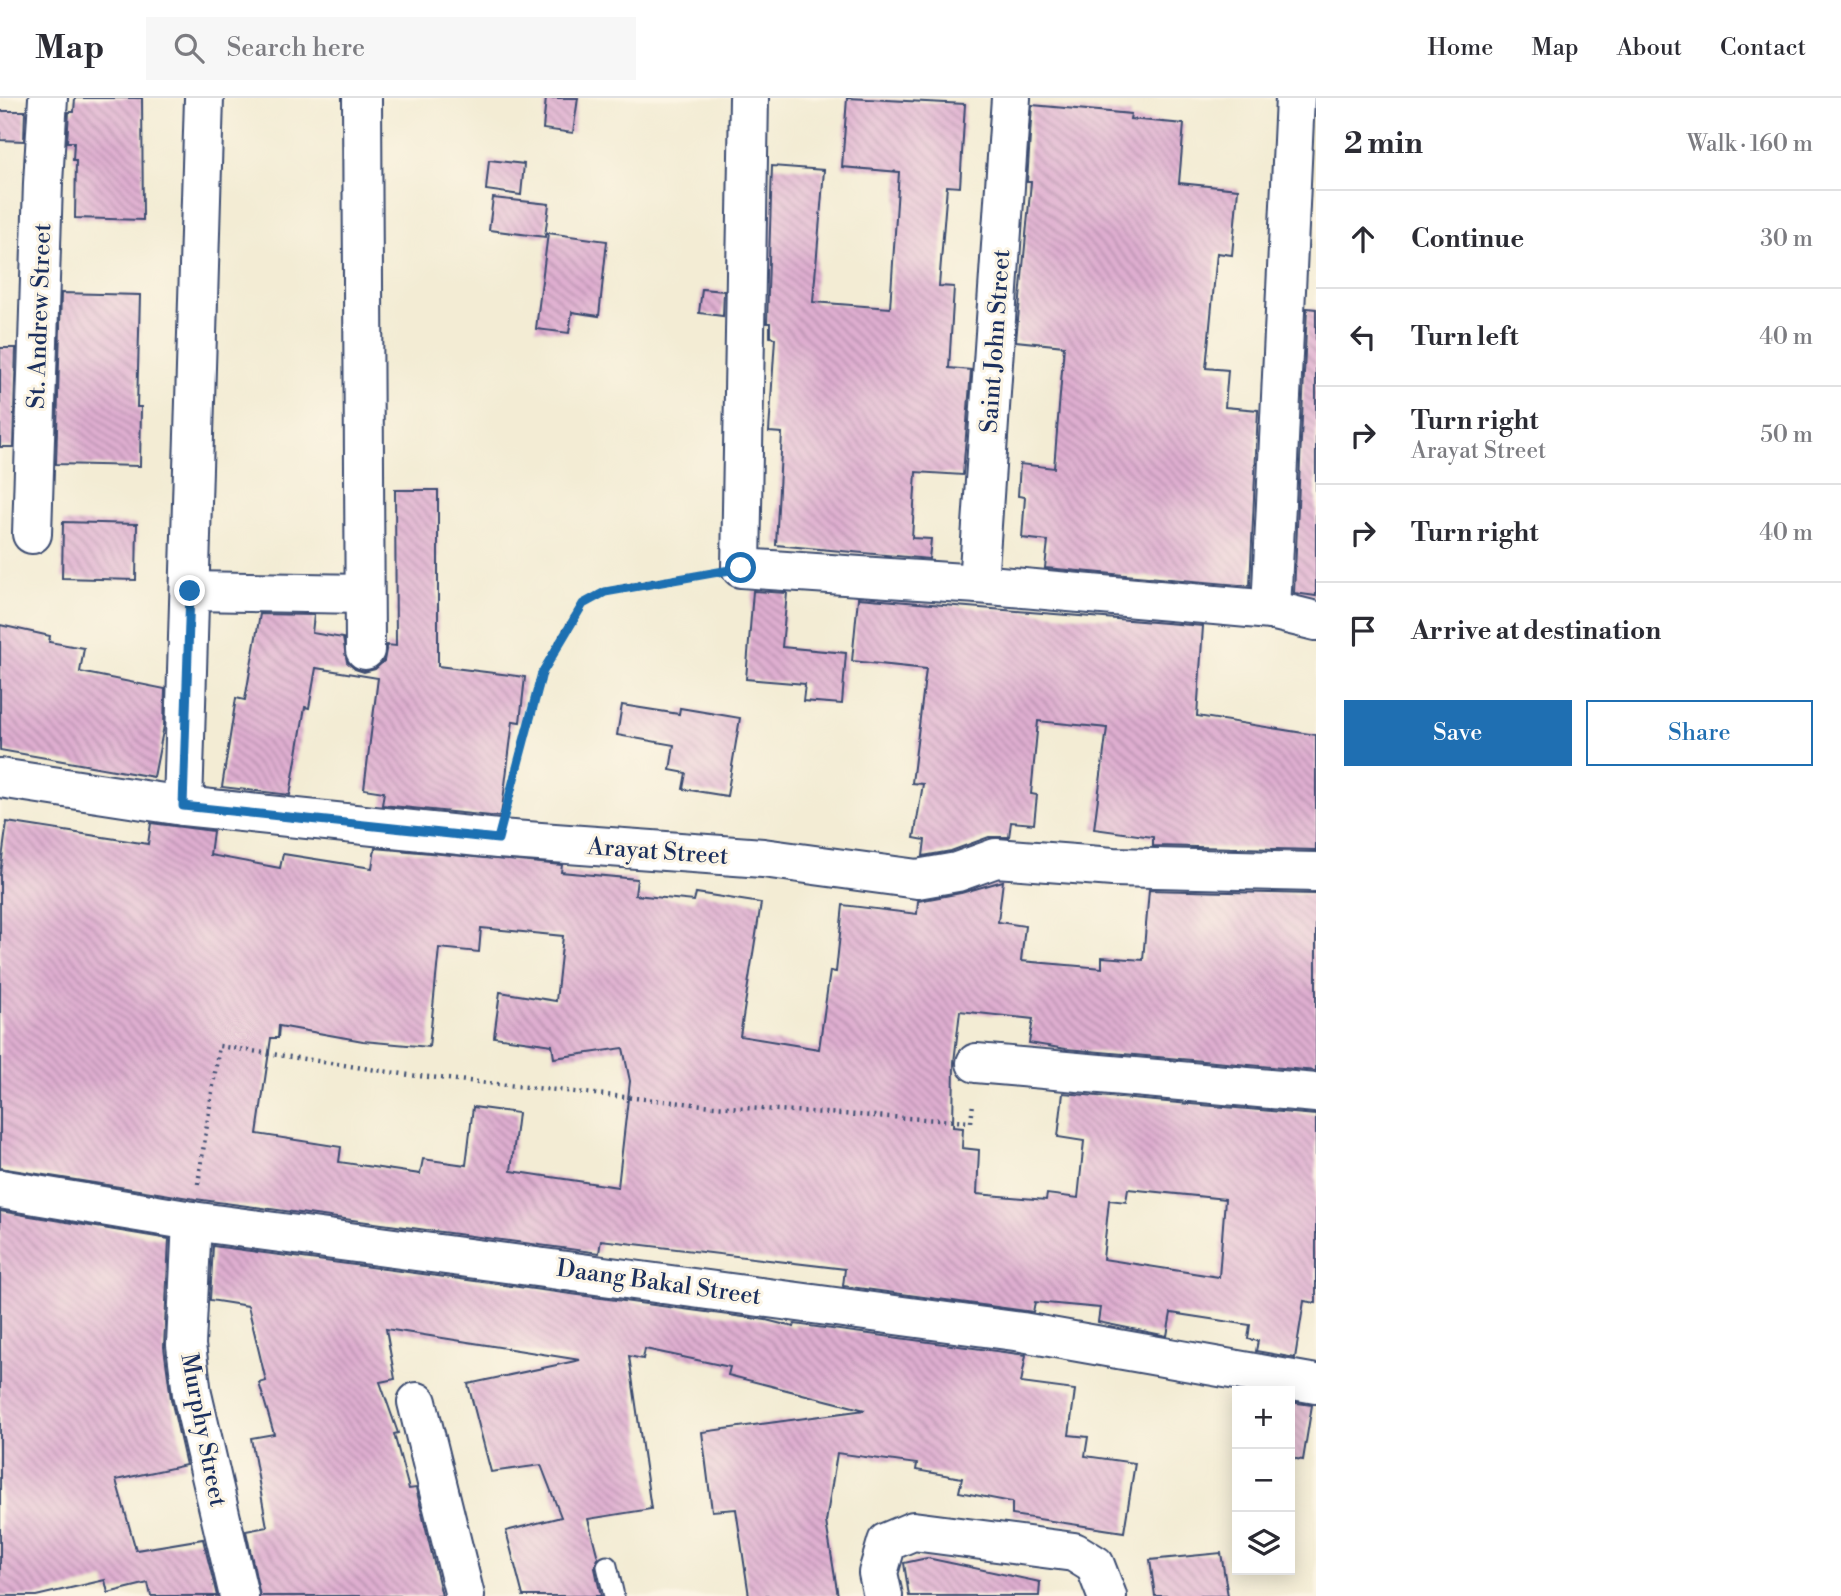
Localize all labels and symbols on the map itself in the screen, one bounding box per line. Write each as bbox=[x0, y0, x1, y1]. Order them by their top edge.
street label: St. Andrew Street bbox=[22, 222, 58, 409]
street label: Saint John Street bbox=[975, 248, 1017, 434]
route start bbox=[725, 552, 756, 583]
route end bbox=[174, 575, 205, 606]
street label: Arayat Street bbox=[586, 832, 730, 872]
street label: Daang Bakal Street bbox=[555, 1254, 764, 1312]
street label: Murphy Street bbox=[173, 1351, 233, 1510]

